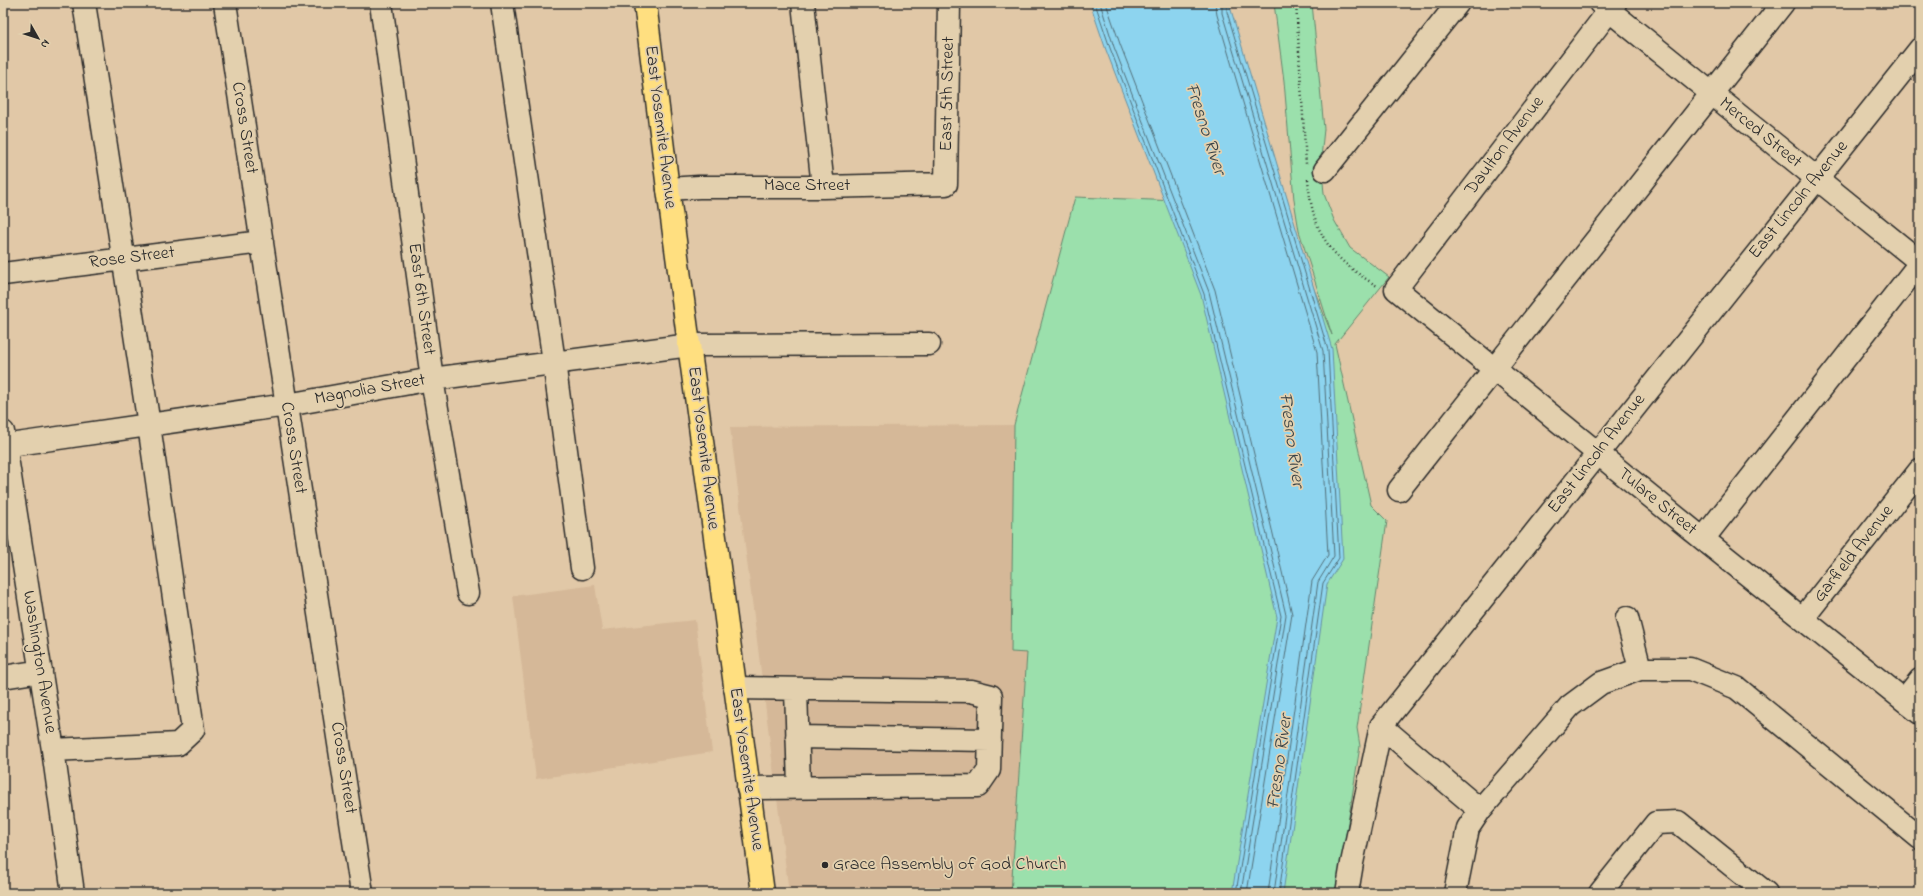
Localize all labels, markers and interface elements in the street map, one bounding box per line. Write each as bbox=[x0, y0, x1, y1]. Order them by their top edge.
north arrow bbox=[18, 18, 58, 58]
text: N bbox=[36, 36, 54, 52]
street label: East 5th Street bbox=[934, 36, 962, 152]
street label: East Yosemite Avenue bbox=[637, 44, 683, 211]
street label: Cross Street bbox=[224, 80, 264, 176]
water label: Fresno River bbox=[1177, 80, 1233, 180]
street label: Daulton Avenue bbox=[1458, 90, 1552, 202]
street label: Merced Street bbox=[1713, 91, 1807, 175]
street label: East Lincoln Avenue bbox=[1743, 134, 1856, 265]
street label: Mace Street bbox=[764, 173, 850, 199]
street label: Rose Street bbox=[88, 240, 176, 276]
street label: East 6th Street bbox=[400, 241, 442, 357]
street label: East Yosemite Avenue bbox=[680, 365, 726, 532]
street label: Magnolia Street bbox=[312, 367, 428, 414]
street label: East Lincoln Avenue bbox=[1542, 388, 1653, 520]
water label: Fresno River bbox=[1271, 391, 1311, 491]
street label: Cross Street bbox=[273, 400, 313, 496]
street label: Tulare Street bbox=[1612, 462, 1702, 542]
street label: Garfield Avenue bbox=[1808, 499, 1901, 608]
street label: Washington Avenue bbox=[14, 589, 63, 736]
street label: East Yosemite Avenue bbox=[722, 686, 770, 853]
water label: Fresno River bbox=[1260, 711, 1300, 811]
street label: Cross Street bbox=[323, 720, 363, 816]
place label: Grace Assembly of God Church bbox=[833, 852, 1066, 878]
marker: Grace Assembly of God Church bbox=[820, 860, 830, 870]

